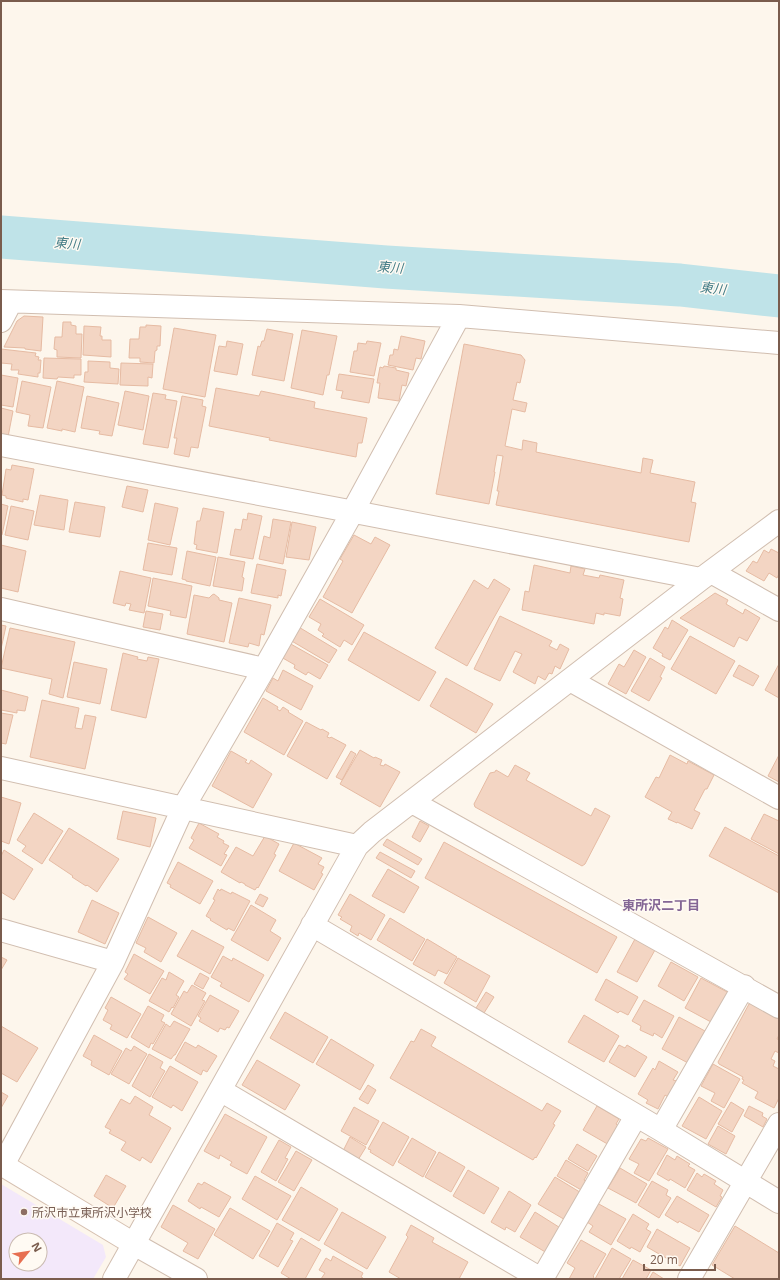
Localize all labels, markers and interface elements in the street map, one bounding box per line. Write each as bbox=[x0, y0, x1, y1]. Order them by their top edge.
water label: 東川 bbox=[53, 233, 83, 253]
water label: 東川 bbox=[376, 257, 406, 277]
water label: 東川 bbox=[699, 278, 729, 299]
district label: 東所沢二丁目 bbox=[622, 896, 700, 914]
place label: 所沢市立東所沢小学校 bbox=[32, 1204, 152, 1221]
marker: 所沢市立東所沢小学校 bbox=[19, 1207, 29, 1217]
north arrow bbox=[8, 1232, 48, 1272]
text: N bbox=[28, 1239, 46, 1254]
scale bar bbox=[644, 1246, 715, 1272]
text: 20 m bbox=[650, 1251, 678, 1268]

